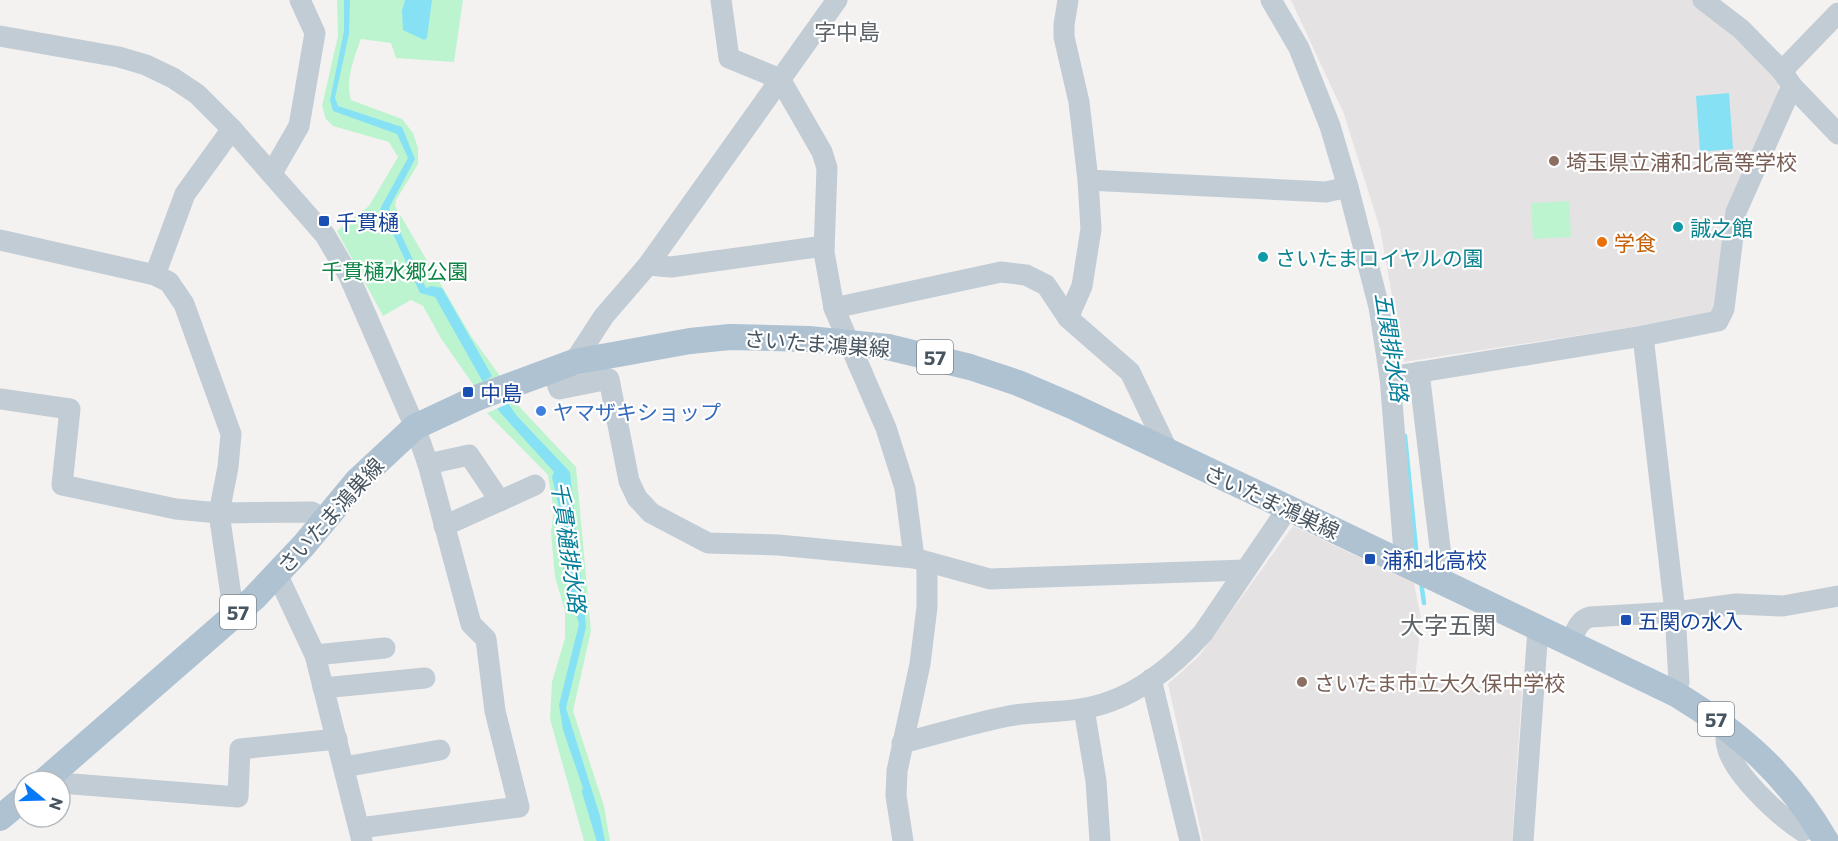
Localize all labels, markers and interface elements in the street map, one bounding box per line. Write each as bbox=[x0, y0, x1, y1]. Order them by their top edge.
district label: 字中島 bbox=[814, 18, 880, 45]
place label: 埼玉県立浦和北高等学校 bbox=[1566, 149, 1797, 174]
marker: 埼玉県立浦和北高等学校 bbox=[1547, 154, 1561, 168]
place label: 千貫樋 bbox=[336, 209, 399, 234]
marker: 千貫樋 bbox=[317, 214, 331, 228]
place label: 誠之館 bbox=[1690, 215, 1753, 240]
marker: 誠之館 bbox=[1671, 220, 1685, 234]
place label: 学食 bbox=[1614, 230, 1656, 255]
marker: 学食 bbox=[1595, 235, 1609, 249]
place label: さいたまロイヤルの園 bbox=[1275, 245, 1484, 270]
marker: さいたまロイヤルの園 bbox=[1256, 250, 1270, 264]
park label: 千貫樋水郷公園 bbox=[322, 258, 469, 283]
water label: 五関排水路 bbox=[1370, 291, 1414, 405]
street label: さいたま鴻巣線 bbox=[743, 325, 891, 361]
road number: 57 bbox=[917, 340, 953, 374]
place label: 中島 bbox=[480, 380, 522, 405]
marker: 中島 bbox=[461, 385, 475, 399]
place label: ヤマザキショップ bbox=[553, 399, 721, 424]
marker: ヤマザキショップ bbox=[534, 404, 548, 418]
street label: さいたま鴻巣線 bbox=[272, 452, 388, 578]
street label: さいたま鴻巣線 bbox=[1200, 459, 1344, 543]
water label: 千貫樋排水路 bbox=[546, 480, 592, 616]
place label: 浦和北高校 bbox=[1382, 547, 1487, 572]
marker: 浦和北高校 bbox=[1363, 552, 1377, 566]
road number: 57 bbox=[220, 595, 256, 629]
place label: 五関の水入 bbox=[1638, 608, 1743, 633]
district label: 大字五関 bbox=[1400, 610, 1496, 639]
marker: 五関の水入 bbox=[1619, 613, 1633, 627]
place label: さいたま市立大久保中学校 bbox=[1314, 670, 1565, 695]
marker: さいたま市立大久保中学校 bbox=[1295, 675, 1309, 689]
road number: 57 bbox=[1698, 702, 1734, 736]
north arrow bbox=[12, 769, 72, 829]
text: N bbox=[46, 795, 68, 813]

